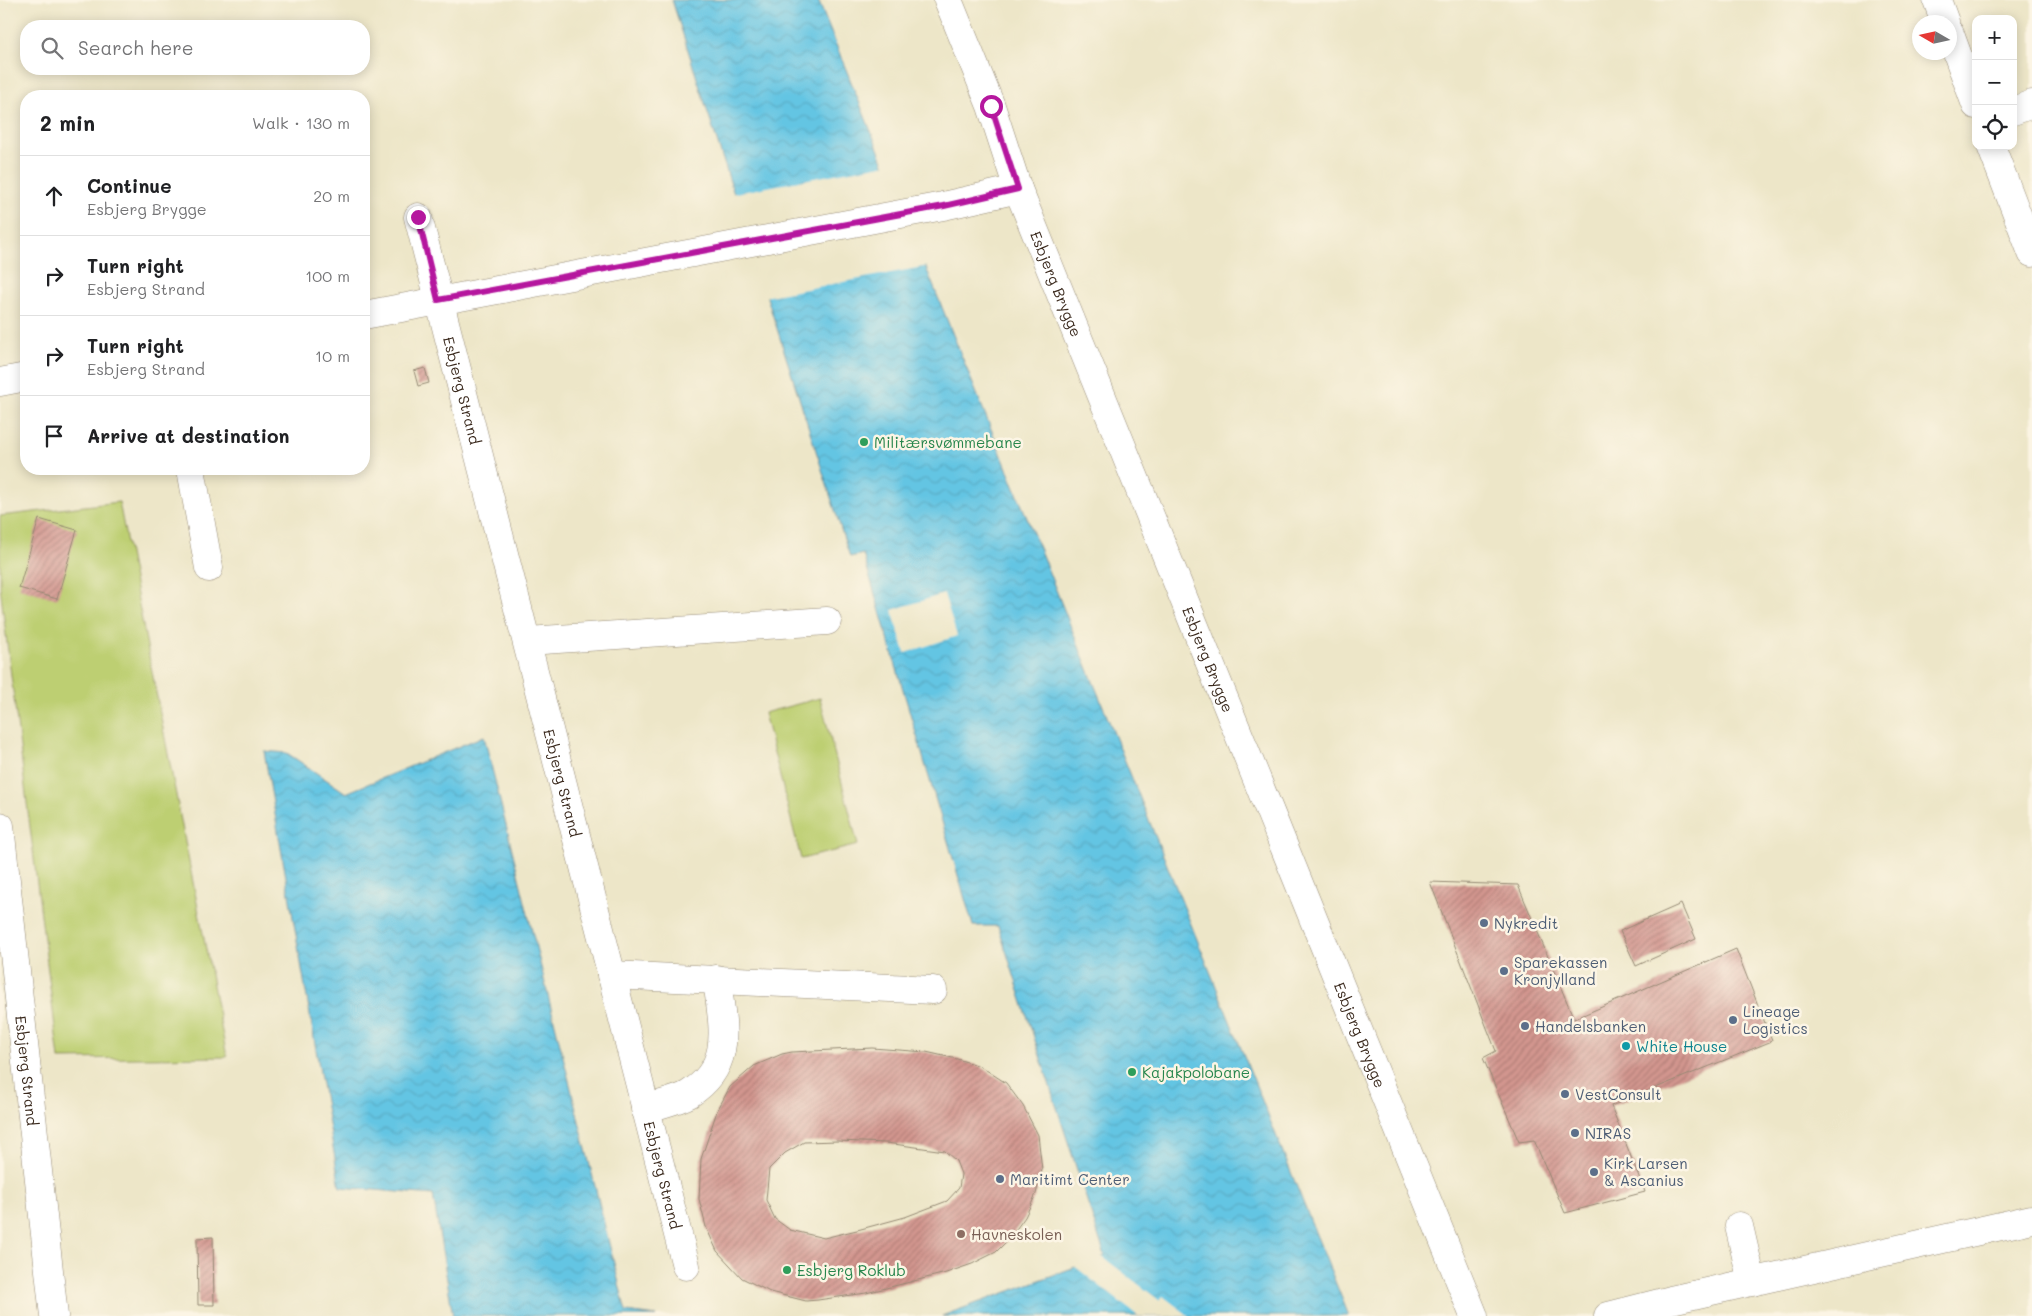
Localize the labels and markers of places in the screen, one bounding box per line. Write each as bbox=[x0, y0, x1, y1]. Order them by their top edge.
place label: Militærsvømmebane bbox=[874, 432, 1022, 452]
marker: Militærsvømmebane bbox=[858, 436, 870, 448]
place label: Nykredit bbox=[1494, 913, 1558, 933]
marker: Nykredit bbox=[1478, 917, 1490, 929]
place label: Sparekassen Kronjylland bbox=[1514, 952, 1607, 989]
marker: Sparekassen Kronjylland bbox=[1498, 965, 1510, 977]
place label: Lineage Logistics bbox=[1743, 1001, 1808, 1038]
marker: Lineage Logistics bbox=[1727, 1014, 1739, 1026]
place label: Handelsbanken bbox=[1535, 1016, 1646, 1036]
marker: Handelsbanken bbox=[1519, 1020, 1531, 1032]
place label: White House bbox=[1636, 1036, 1727, 1056]
marker: White House bbox=[1620, 1040, 1632, 1052]
place label: Kajakpolobane bbox=[1142, 1062, 1250, 1082]
marker: Kajakpolobane bbox=[1126, 1066, 1138, 1078]
place label: VestConsult bbox=[1575, 1084, 1662, 1104]
marker: VestConsult bbox=[1559, 1088, 1571, 1100]
place label: NIRAS bbox=[1585, 1123, 1631, 1143]
marker: NIRAS bbox=[1569, 1127, 1581, 1139]
place label: Kirk Larsen & Ascanius bbox=[1604, 1153, 1688, 1190]
marker: Kirk Larsen & Ascanius bbox=[1588, 1166, 1600, 1178]
place label: Maritimt Center bbox=[1010, 1169, 1130, 1189]
marker: Maritimt Center bbox=[994, 1173, 1006, 1185]
place label: Havneskolen bbox=[971, 1224, 1062, 1244]
marker: Havneskolen bbox=[955, 1228, 967, 1240]
place label: Esbjerg Roklub bbox=[797, 1260, 906, 1280]
marker: Esbjerg Roklub bbox=[781, 1264, 793, 1276]

